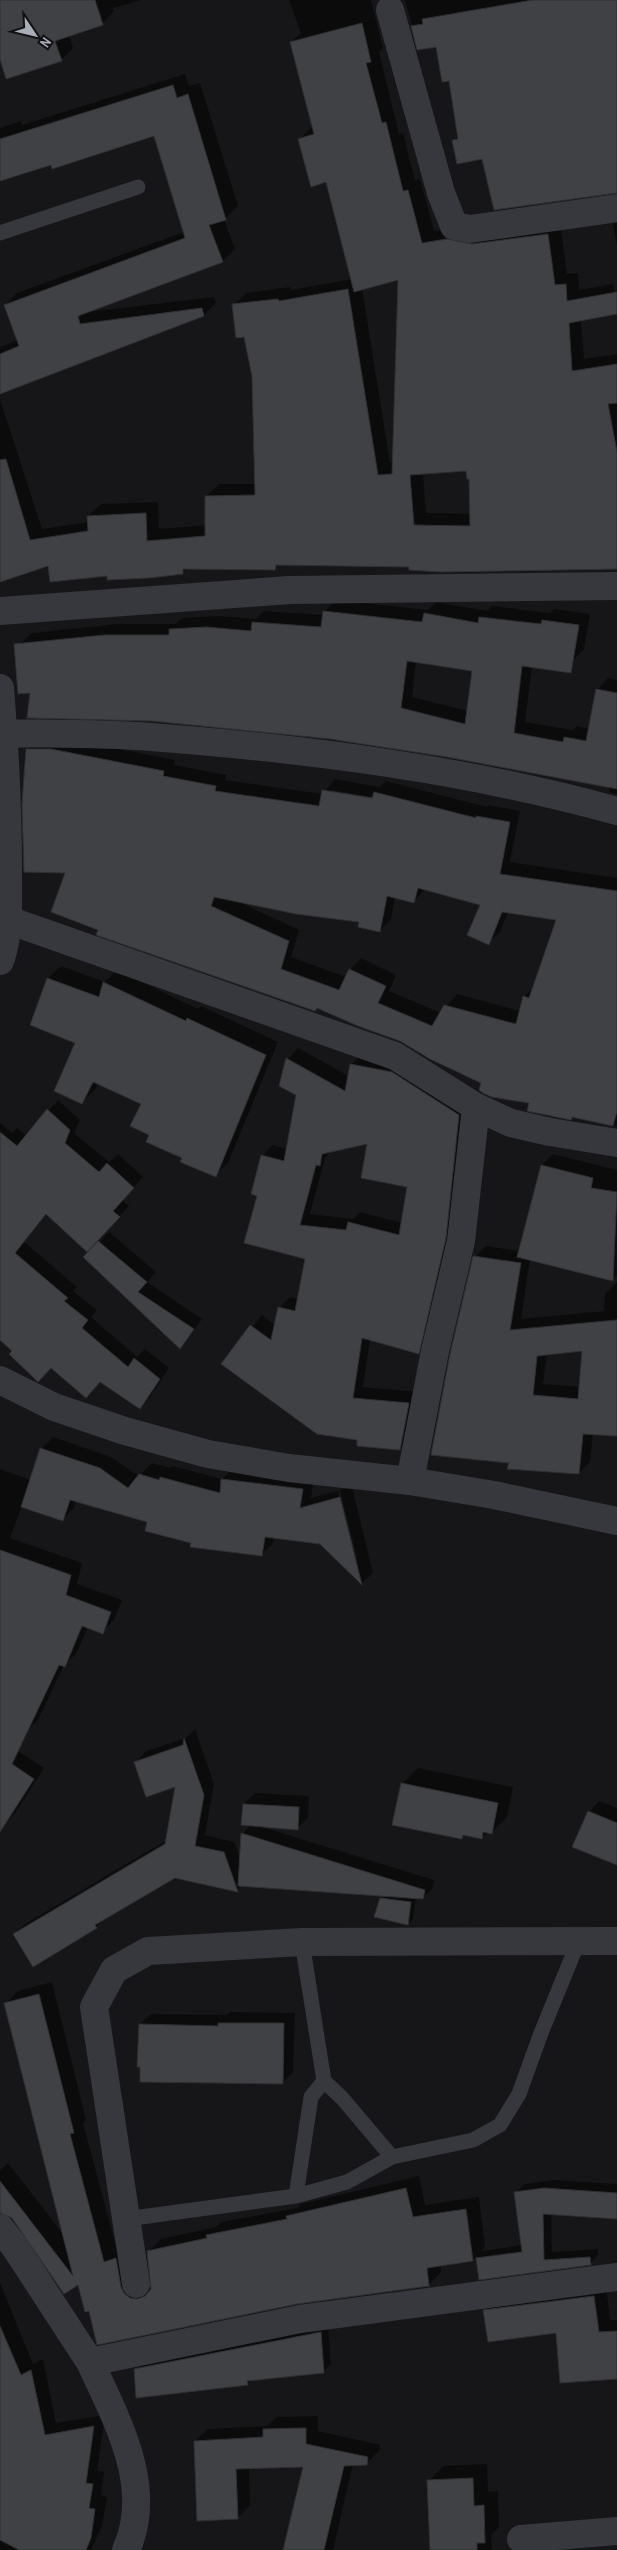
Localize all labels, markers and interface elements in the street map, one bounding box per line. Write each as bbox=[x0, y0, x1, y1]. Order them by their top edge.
north arrow bbox=[10, 10, 60, 60]
text: N bbox=[36, 34, 55, 51]

